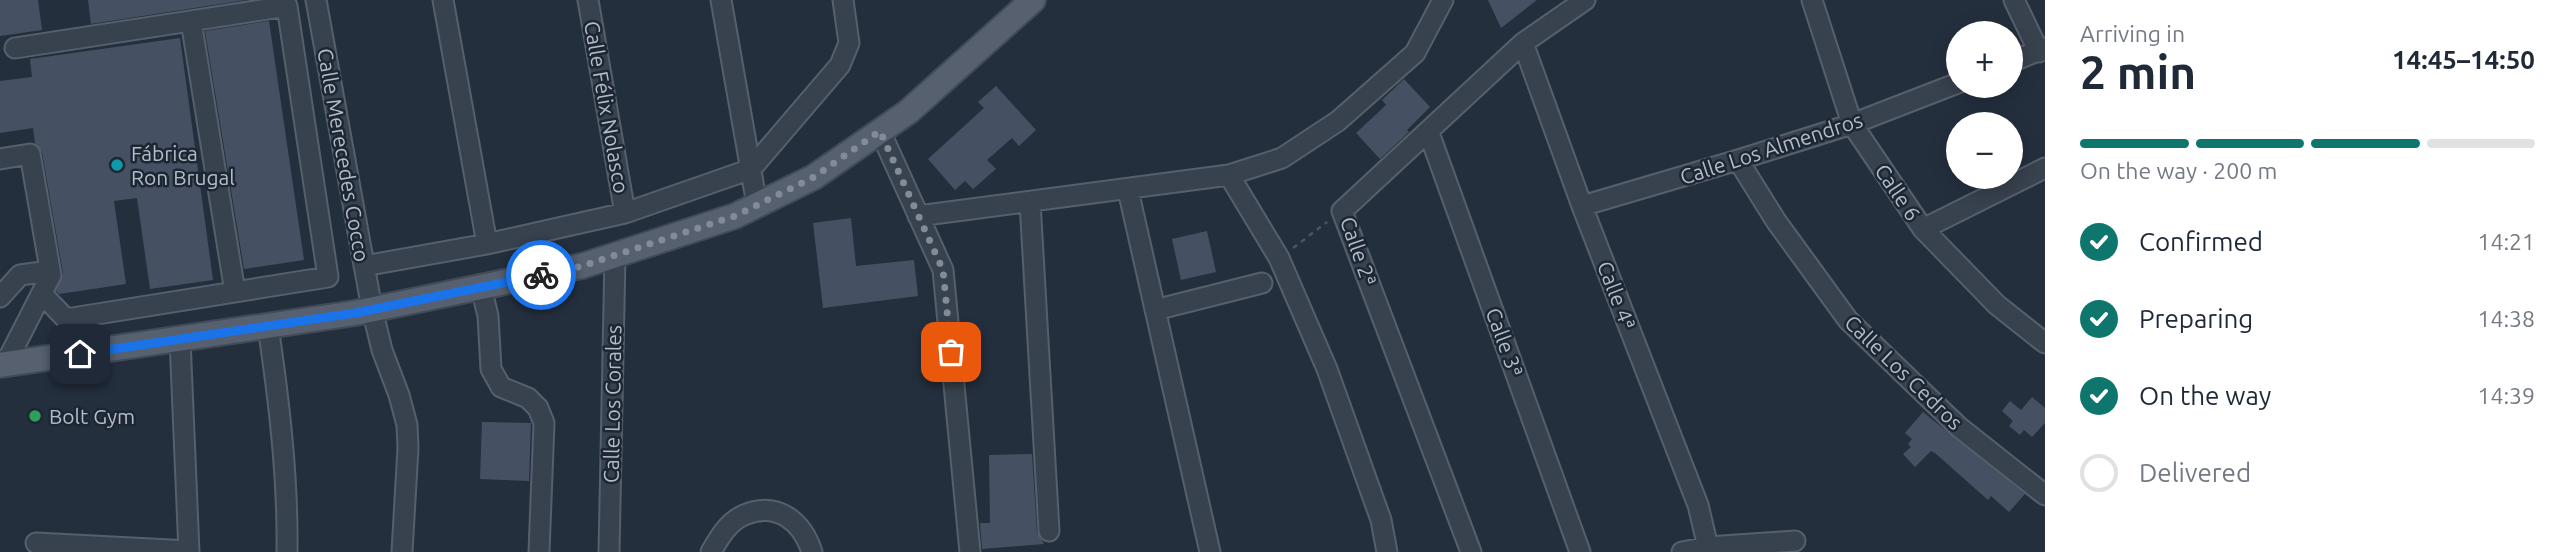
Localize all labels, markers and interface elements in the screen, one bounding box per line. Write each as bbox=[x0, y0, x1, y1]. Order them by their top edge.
street label: Calle Félix Nolasco bbox=[580, 19, 634, 195]
map controls bbox=[1946, 21, 2023, 189]
button: + bbox=[1946, 21, 2023, 98]
text: Arriving in bbox=[2080, 21, 2185, 46]
text: 14:45–14:50 bbox=[2392, 45, 2535, 74]
street label: Calle Merecedes Cocco bbox=[313, 46, 375, 264]
text: 2 min bbox=[2080, 46, 2196, 98]
street label: Calle Los Almendros bbox=[1677, 107, 1865, 189]
button: − bbox=[1946, 112, 2023, 189]
place label: Fábrica Ron Brugal bbox=[131, 141, 235, 189]
marker: Fábrica Ron Brugal bbox=[109, 157, 125, 173]
text: On the way · 200 m bbox=[2080, 158, 2277, 183]
street label: Calle 6 bbox=[1870, 159, 1926, 225]
street label: Calle 2ª bbox=[1336, 213, 1382, 289]
icon: check bbox=[2080, 223, 2118, 261]
text: Confirmed bbox=[2139, 227, 2263, 256]
text: 14:21 bbox=[2477, 229, 2535, 254]
courier bbox=[506, 240, 576, 310]
icon: bike bbox=[522, 256, 560, 294]
street label: Calle 4ª bbox=[1593, 258, 1641, 332]
icon: check bbox=[2080, 300, 2118, 338]
street label: Calle 3ª bbox=[1482, 304, 1528, 380]
text: Preparing bbox=[2139, 304, 2253, 333]
text: 14:38 bbox=[2477, 306, 2535, 331]
street label: Calle Los Cedros bbox=[1840, 310, 1968, 434]
pin bbox=[921, 322, 981, 382]
pin bbox=[50, 324, 110, 384]
street label: Calle Los Corales bbox=[599, 325, 625, 483]
icon: bag bbox=[932, 333, 970, 371]
icon: home bbox=[61, 335, 99, 373]
icon: check bbox=[2080, 377, 2118, 415]
text: On the way bbox=[2139, 381, 2271, 410]
text: 14:39 bbox=[2477, 383, 2535, 408]
place label: Bolt Gym bbox=[49, 404, 135, 428]
marker: Bolt Gym bbox=[27, 408, 43, 424]
text: Delivered bbox=[2139, 458, 2251, 487]

